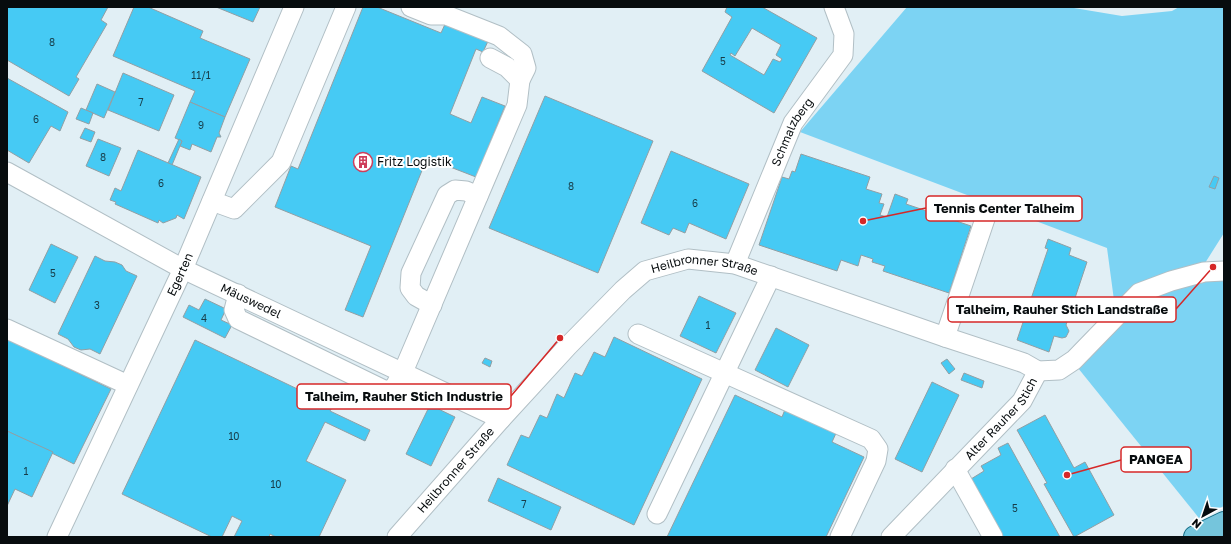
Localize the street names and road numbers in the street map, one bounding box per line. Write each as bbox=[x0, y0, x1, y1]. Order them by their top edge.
street label: Schmalzberg bbox=[768, 95, 816, 168]
street label: Egerten bbox=[163, 251, 196, 298]
street label: Heilbronner Straße bbox=[649, 251, 760, 278]
street label: Mäuswedel bbox=[218, 280, 284, 321]
street label: Alter Rauher Stich bbox=[961, 375, 1040, 463]
street label: Heilbronner Straße bbox=[414, 424, 497, 516]

